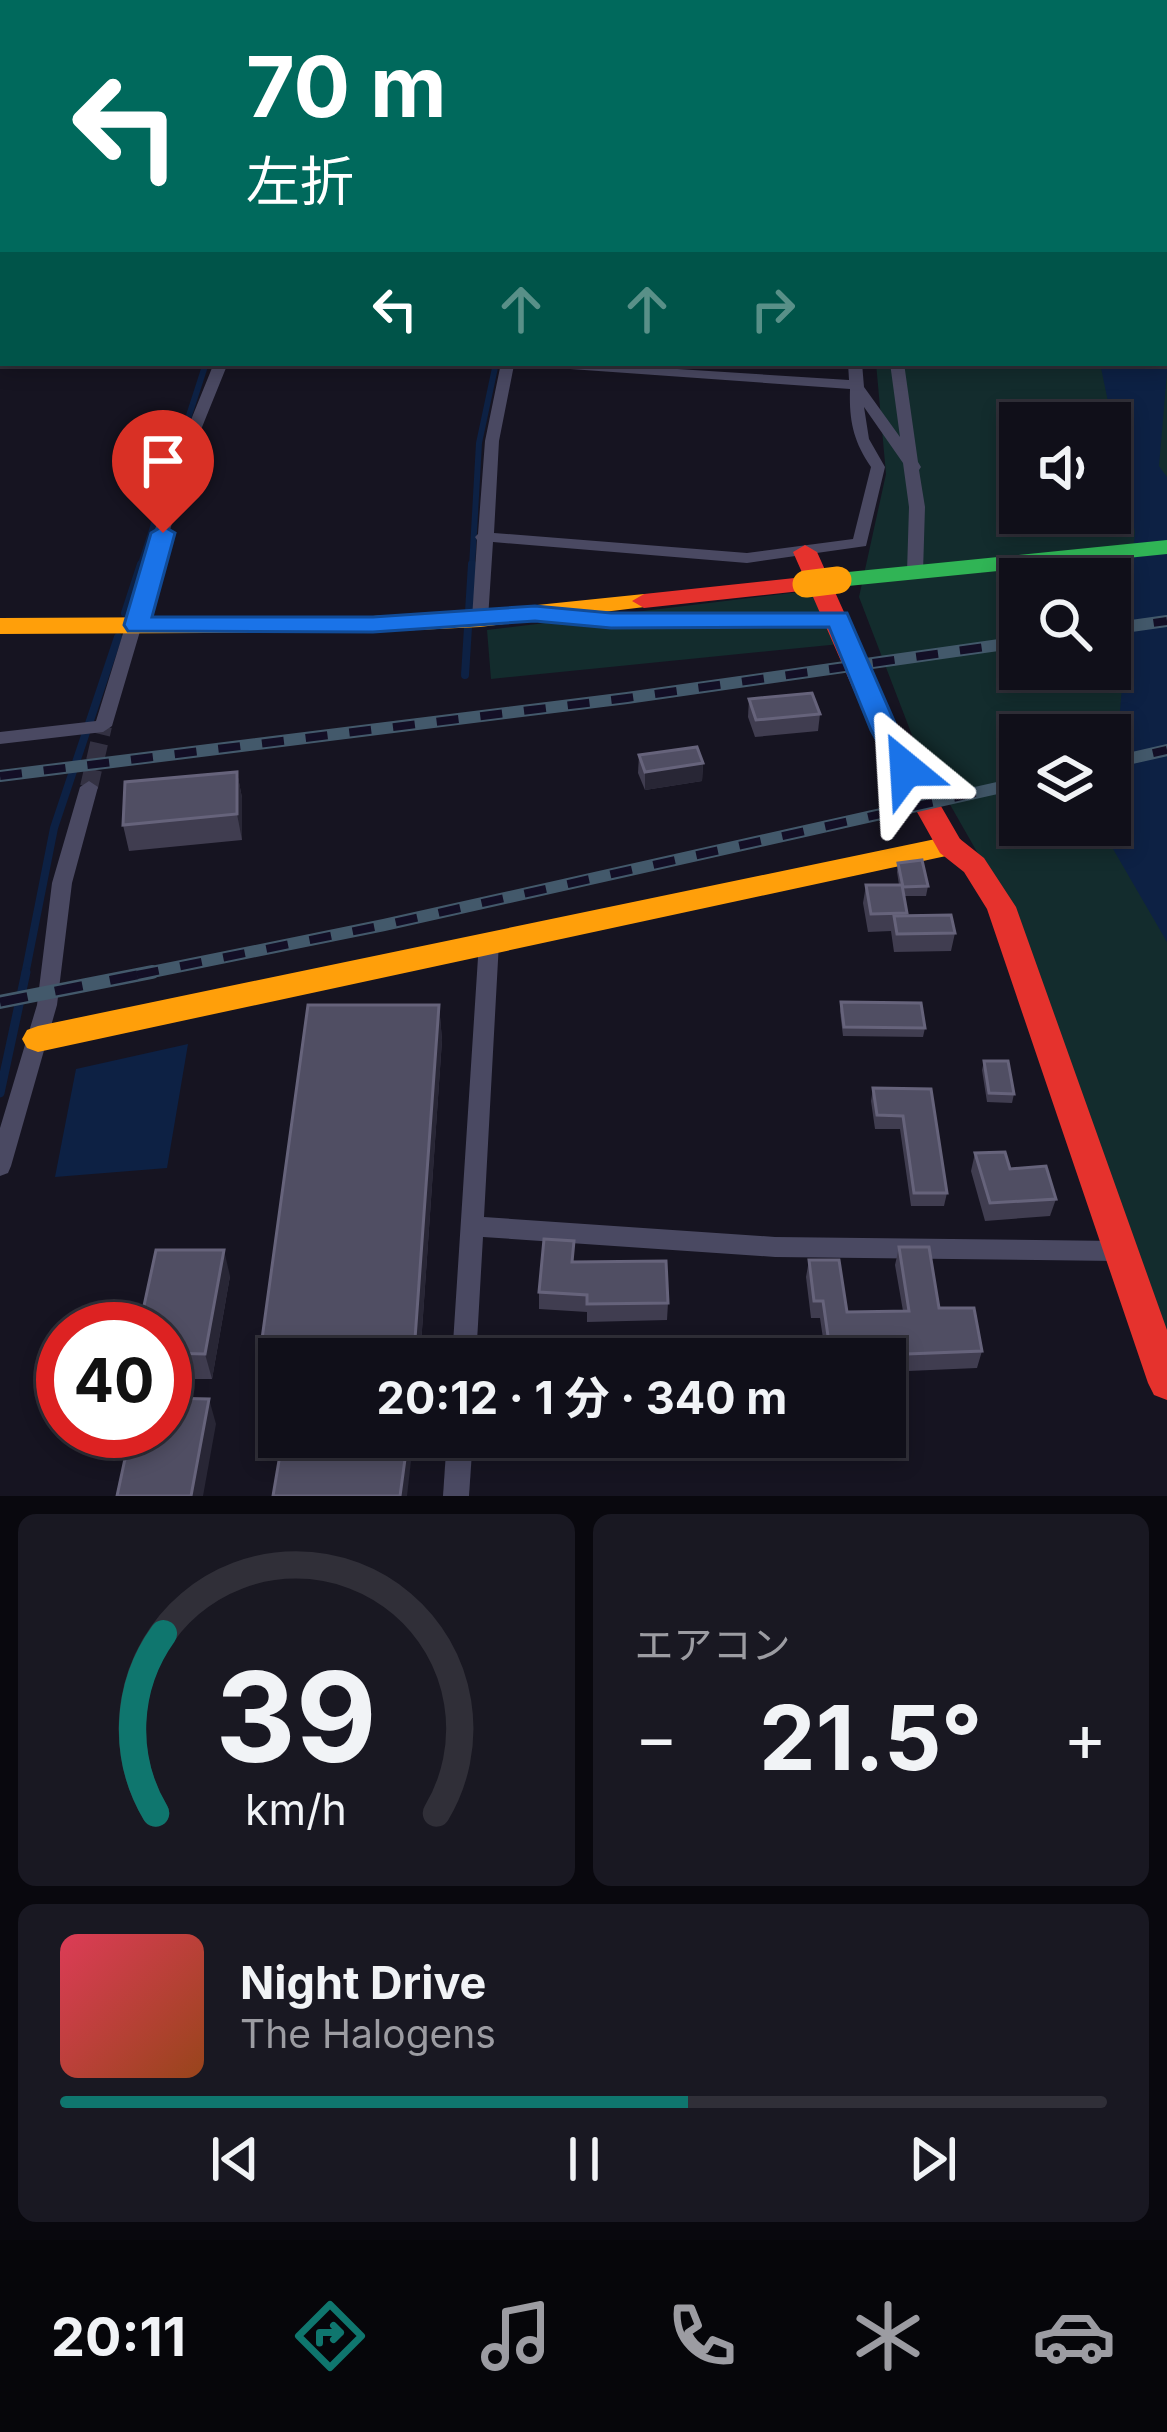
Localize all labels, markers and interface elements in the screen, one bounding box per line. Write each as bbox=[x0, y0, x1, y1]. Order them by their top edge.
text: 70 m bbox=[246, 36, 447, 137]
icon: left bbox=[48, 48, 204, 204]
text: 左折 bbox=[246, 149, 354, 214]
icon: left bbox=[362, 276, 428, 342]
icon: ahead bbox=[488, 276, 554, 342]
icon: ahead bbox=[614, 276, 680, 342]
icon: right bbox=[740, 276, 806, 342]
map controls bbox=[999, 402, 1131, 846]
button: sound bbox=[999, 402, 1131, 534]
pin bbox=[112, 410, 214, 533]
icon: arrive bbox=[130, 428, 196, 494]
button: search bbox=[999, 558, 1131, 690]
position arrow bbox=[843, 706, 969, 832]
button: layers bbox=[999, 714, 1131, 846]
speed limit sign: 40 bbox=[36, 1302, 192, 1458]
text: 20:12 · 1 分 · 340 m bbox=[377, 1370, 787, 1425]
text: エアコン bbox=[635, 1621, 791, 1668]
text: 39 bbox=[215, 1641, 377, 1792]
text: 21.5° bbox=[759, 1683, 982, 1792]
text: − bbox=[635, 1697, 678, 1777]
text: + bbox=[1063, 1697, 1107, 1777]
text: km/h bbox=[245, 1783, 347, 1835]
text: Night Drive bbox=[240, 1955, 486, 2010]
text: The Halogens bbox=[240, 2010, 496, 2057]
icon: previous bbox=[202, 2126, 268, 2192]
icon: pause bbox=[551, 2126, 617, 2192]
icon: next bbox=[900, 2126, 966, 2192]
icon: directions bbox=[288, 2294, 372, 2378]
icon: music bbox=[474, 2294, 558, 2378]
icon: phone bbox=[660, 2294, 744, 2378]
icon: climate bbox=[846, 2294, 930, 2378]
icon: car bbox=[1032, 2294, 1116, 2378]
text: 20:11 bbox=[51, 2304, 186, 2369]

